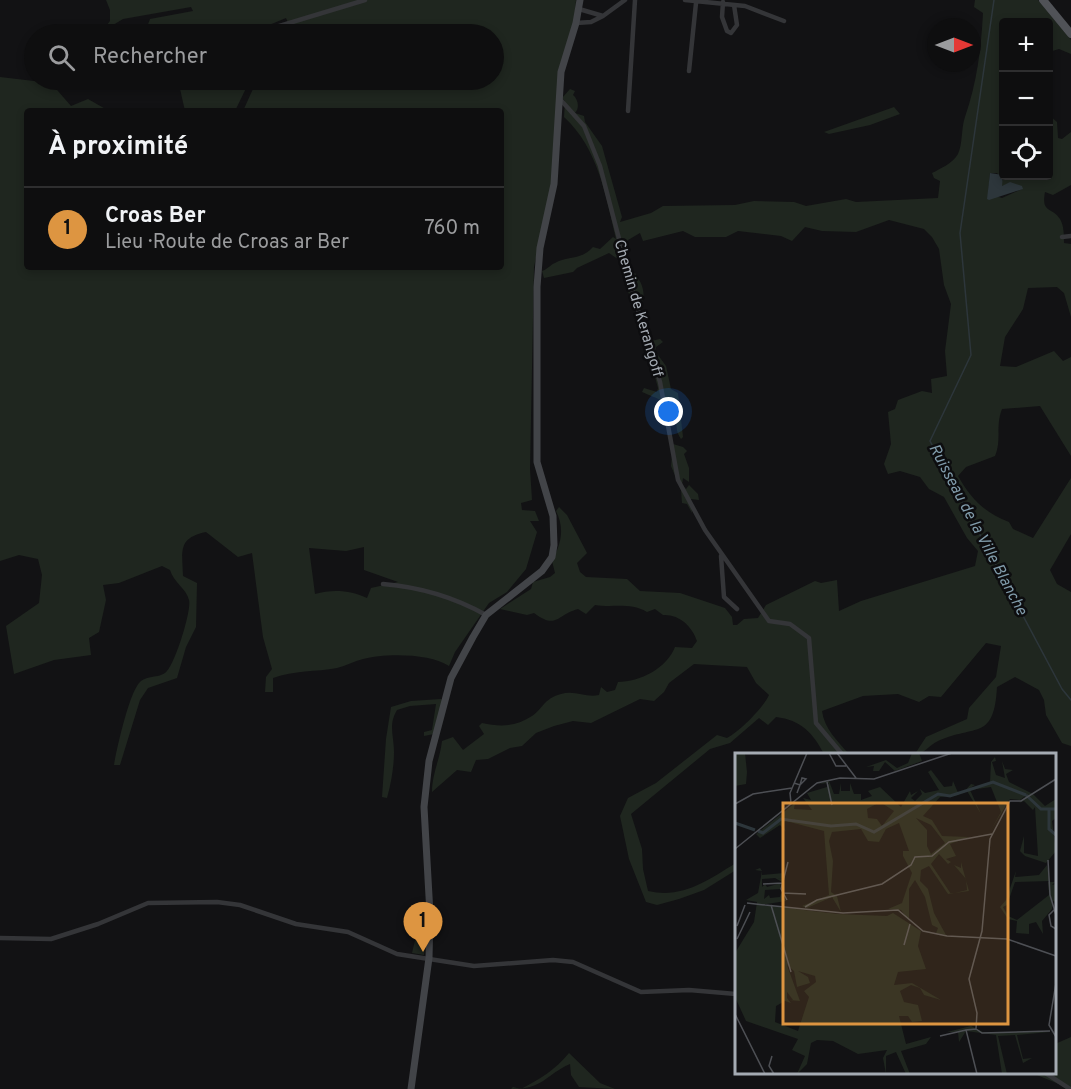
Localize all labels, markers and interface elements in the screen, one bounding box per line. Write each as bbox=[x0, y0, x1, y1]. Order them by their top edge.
north arrow bbox=[927, 18, 981, 72]
map controls bbox=[999, 18, 1053, 180]
button: + bbox=[999, 18, 1053, 72]
search box bbox=[24, 24, 504, 90]
icon: search bbox=[45, 41, 78, 74]
text: Rechercher bbox=[93, 44, 207, 71]
button: − bbox=[999, 72, 1053, 126]
button: locate bbox=[999, 126, 1053, 180]
text: À proximité bbox=[48, 131, 188, 164]
text: Croas Ber bbox=[105, 203, 206, 230]
text: 1 bbox=[64, 216, 72, 242]
text: 760 m bbox=[424, 216, 480, 242]
text: Lieu · Route de Croas ar Ber bbox=[105, 230, 349, 256]
street label: Chemin de Kerangoff bbox=[609, 238, 666, 379]
your location bbox=[654, 397, 683, 426]
water label: Ruisseau de la Ville Blanche bbox=[923, 441, 1031, 620]
inset map bbox=[735, 753, 1056, 1074]
pin: 1 bbox=[404, 902, 442, 952]

